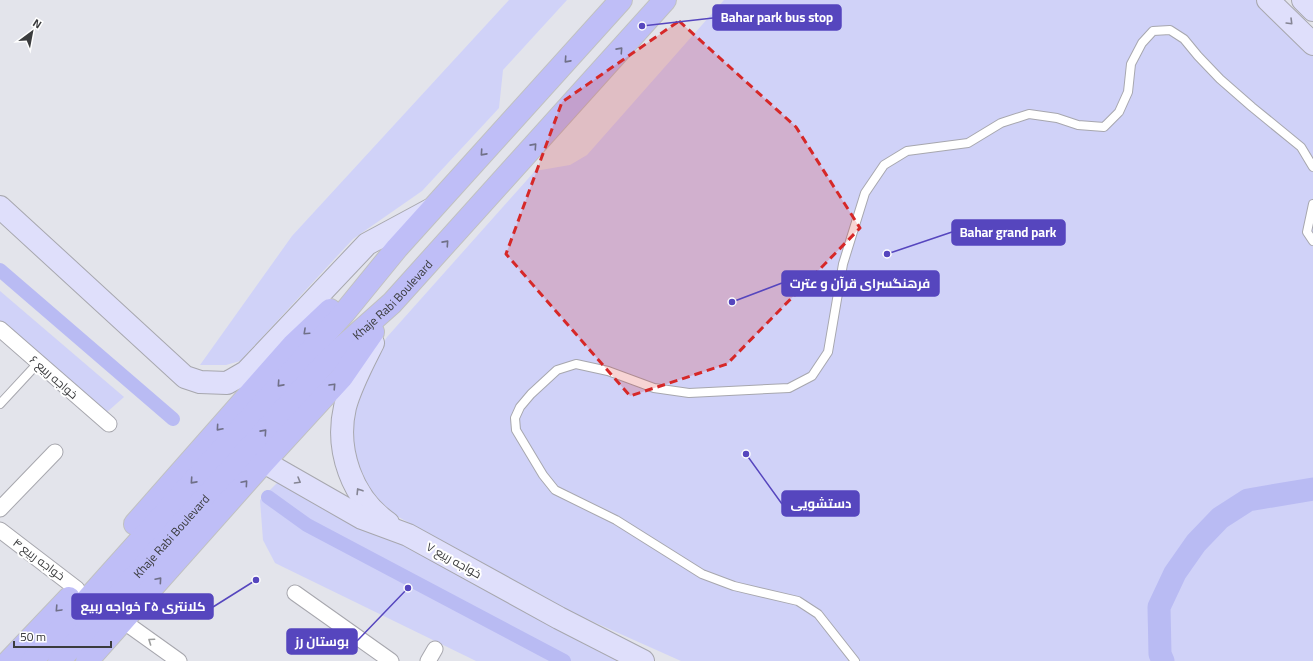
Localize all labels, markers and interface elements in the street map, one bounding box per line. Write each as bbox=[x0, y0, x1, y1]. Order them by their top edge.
callout: Bahar park bus stop bbox=[713, 5, 841, 30]
text: Bahar park bus stop bbox=[721, 5, 833, 29]
north arrow bbox=[12, 12, 52, 52]
text: N bbox=[29, 13, 46, 34]
one-way arrow bbox=[1285, 17, 1293, 25]
one-way arrow bbox=[616, 47, 623, 54]
one-way arrow bbox=[564, 55, 571, 63]
one-way arrow bbox=[529, 144, 536, 151]
one-way arrow bbox=[480, 148, 487, 156]
callout: Bahar grand park bbox=[952, 220, 1065, 245]
text: Bahar grand park bbox=[960, 220, 1057, 244]
one-way arrow bbox=[442, 240, 449, 248]
street label: Khaje Rabi Boulevard bbox=[346, 254, 438, 345]
callout: فرهنگسرای قرآن و عترت bbox=[782, 271, 939, 296]
text: فرهنگسرای قرآن و عترت bbox=[790, 271, 930, 295]
one-way arrow bbox=[304, 327, 311, 334]
street label: خواجه ربیع ۶ bbox=[24, 349, 84, 405]
one-way arrow bbox=[278, 380, 285, 387]
one-way arrow bbox=[328, 384, 335, 391]
one-way arrow bbox=[216, 423, 224, 431]
one-way arrow bbox=[259, 429, 267, 437]
one-way arrow bbox=[191, 476, 198, 484]
one-way arrow bbox=[294, 477, 301, 484]
one-way arrow bbox=[241, 480, 248, 487]
street label: Khaje Rabi Boulevard bbox=[127, 488, 215, 583]
one-way arrow bbox=[356, 488, 363, 495]
callout: دستشویی bbox=[782, 491, 859, 516]
text: دستشویی bbox=[791, 491, 851, 515]
street label: خواجه ربیع ۴ bbox=[8, 531, 70, 587]
street label: خواجه ربیع ۷ bbox=[422, 535, 486, 585]
one-way arrow bbox=[155, 577, 162, 585]
callout: کلانتری ٢۵ خواجه ربیع bbox=[72, 594, 213, 619]
text: کلانتری ٢۵ خواجه ربیع bbox=[80, 594, 206, 618]
one-way arrow bbox=[56, 604, 63, 612]
scale bar bbox=[14, 623, 111, 649]
text: 50 m bbox=[20, 625, 46, 648]
callout: بوستان رز bbox=[287, 629, 357, 654]
text: بوستان رز bbox=[294, 629, 349, 653]
one-way arrow bbox=[148, 638, 155, 646]

